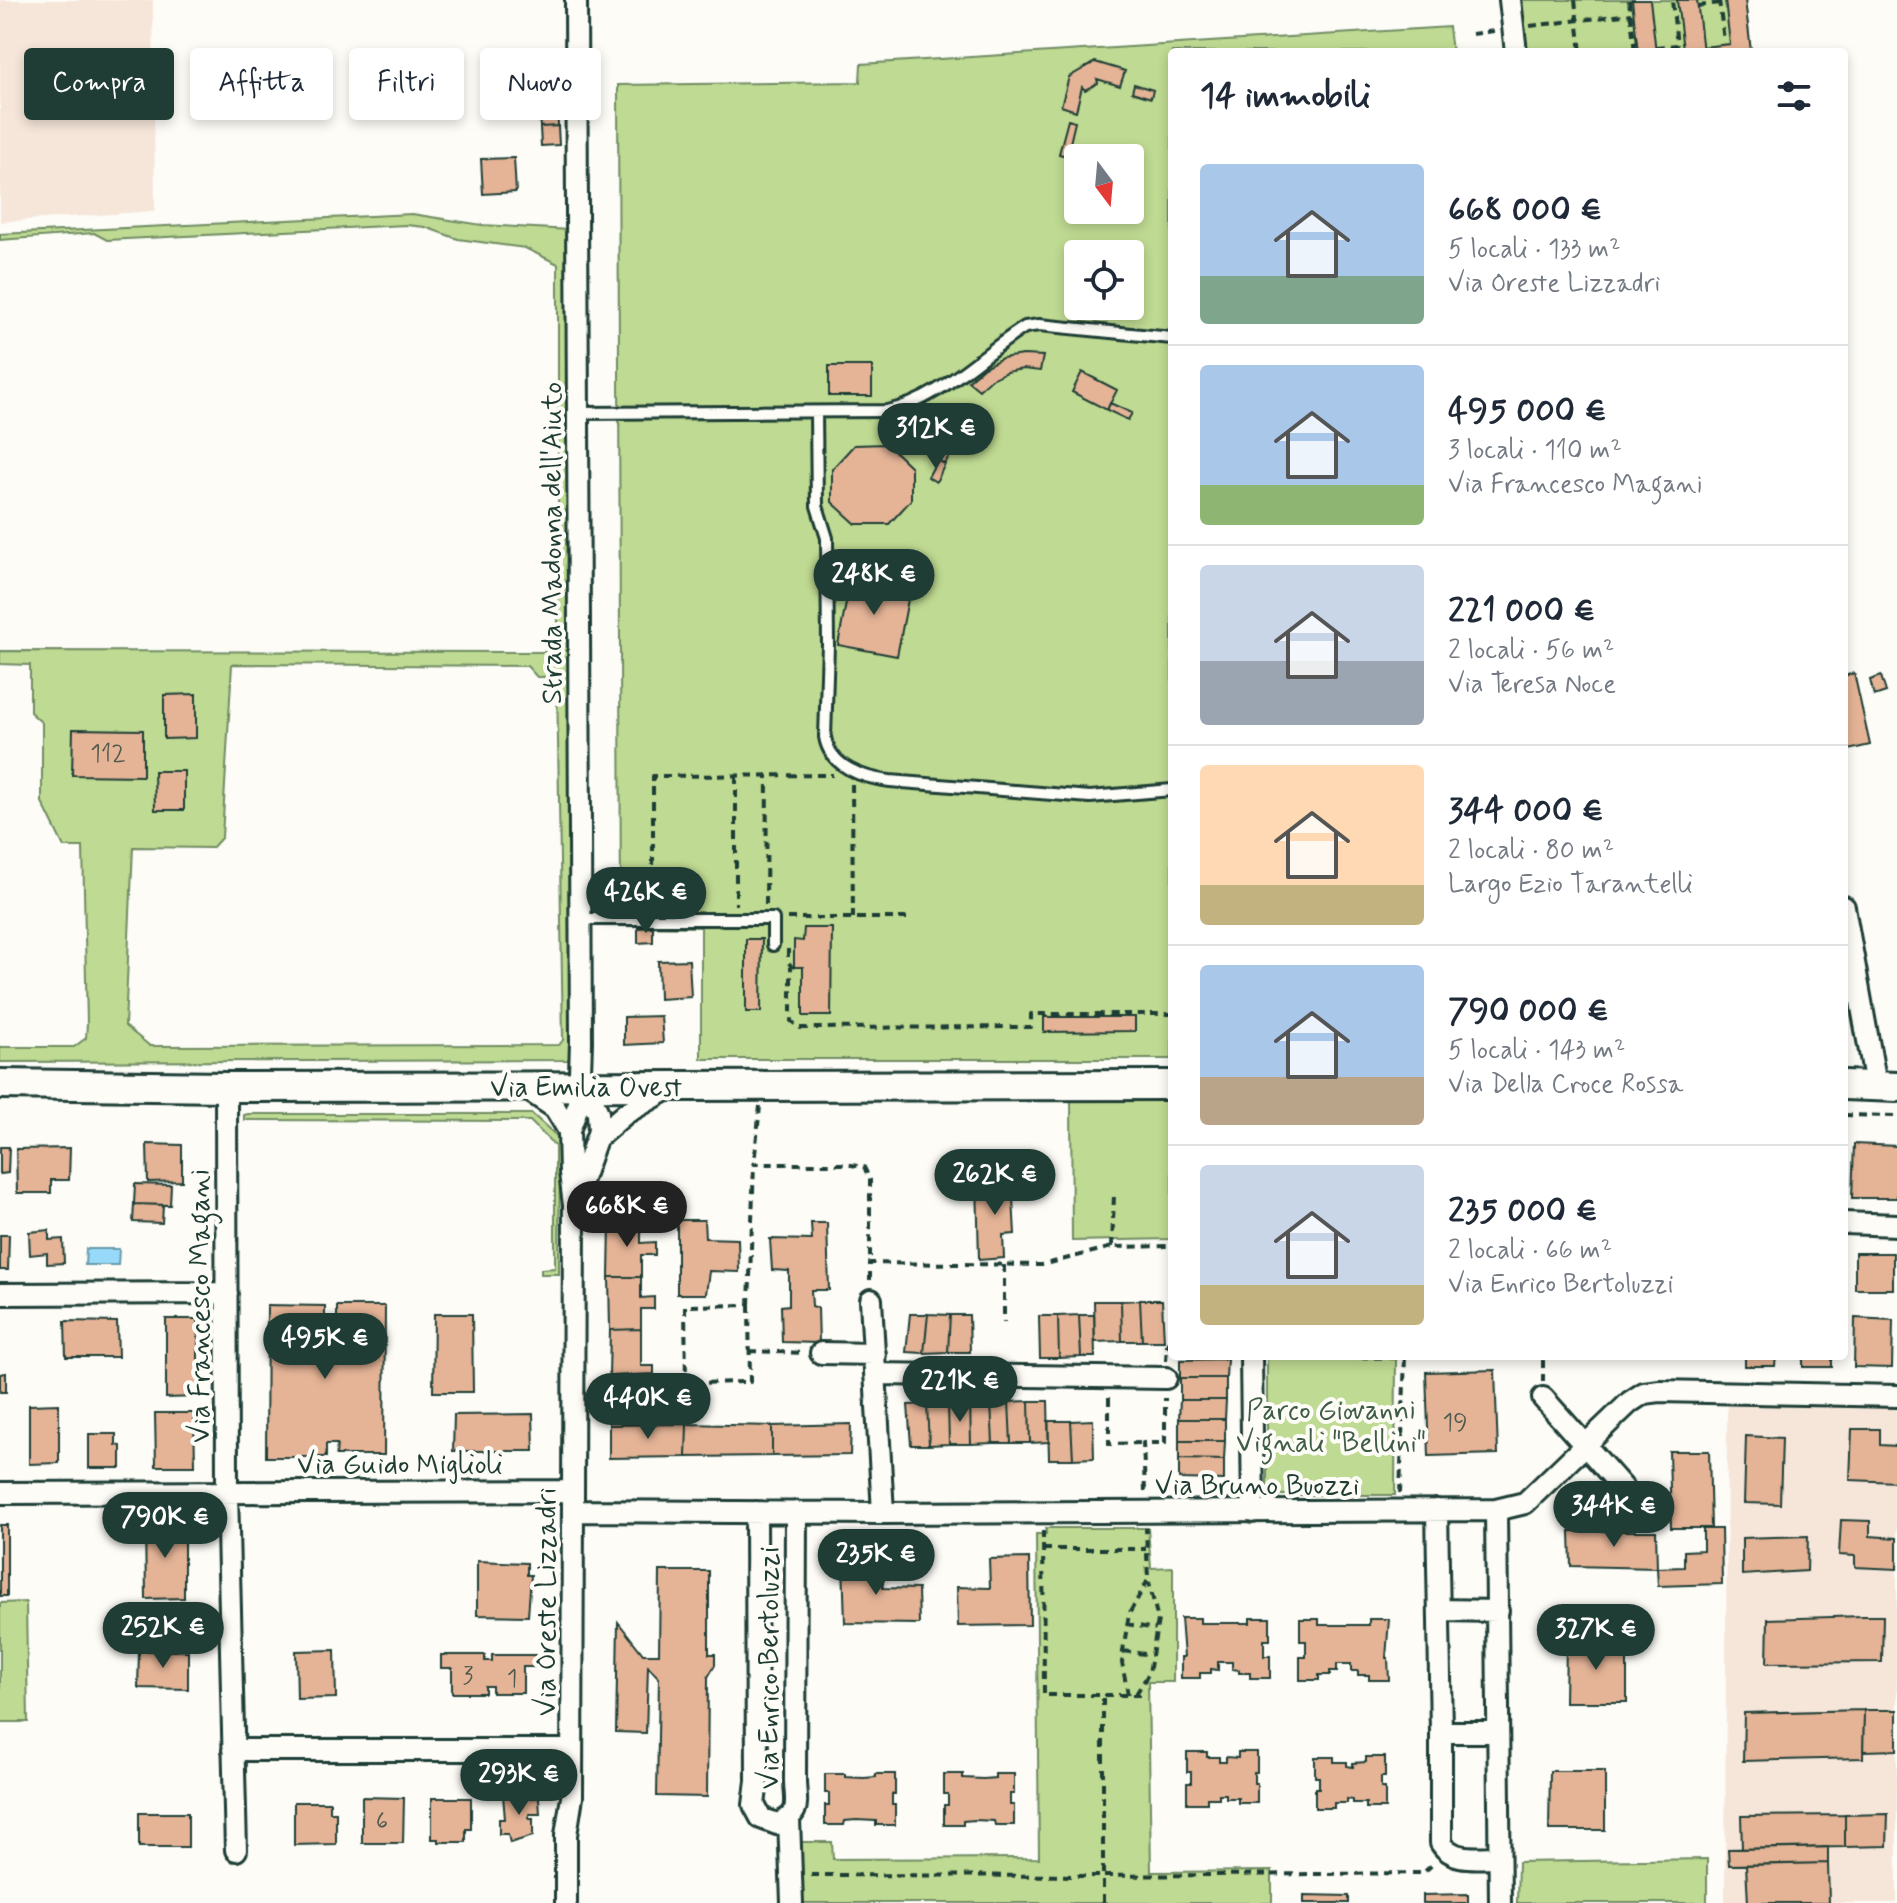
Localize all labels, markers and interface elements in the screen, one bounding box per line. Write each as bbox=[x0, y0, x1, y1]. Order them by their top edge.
chip: Compra bbox=[24, 48, 174, 120]
chip: Affitta bbox=[190, 48, 333, 120]
chip: Filtri bbox=[349, 48, 464, 120]
chip: Nuovo bbox=[480, 48, 601, 120]
text: 14 immobili bbox=[1200, 74, 1371, 119]
icon: filters bbox=[1772, 74, 1816, 118]
north arrow bbox=[1064, 144, 1144, 224]
map controls bbox=[1064, 144, 1144, 320]
text: 668 000 € bbox=[1448, 188, 1602, 233]
icon: home bbox=[1264, 196, 1360, 292]
text: 5 locali · 133 m² bbox=[1448, 233, 1620, 267]
button: locate bbox=[1064, 240, 1144, 320]
text: Via Oreste Lizzadri bbox=[1448, 267, 1660, 301]
street label: Strada Madonna dell'Aiuto bbox=[535, 382, 572, 704]
text: 495 000 € bbox=[1448, 389, 1607, 434]
icon: home bbox=[1264, 397, 1360, 493]
pin: 312K € bbox=[871, 403, 1001, 471]
text: 312K € bbox=[896, 412, 976, 446]
text: 3 locali · 110 m² bbox=[1448, 434, 1622, 468]
text: Via Francesco Magani bbox=[1448, 468, 1703, 502]
pin: 248K € bbox=[809, 549, 939, 617]
text: 248K € bbox=[832, 558, 917, 592]
text: 221 000 € bbox=[1448, 589, 1595, 634]
icon: home bbox=[1264, 597, 1360, 693]
text: 2 locali · 56 m² bbox=[1448, 634, 1614, 668]
text: Via Teresa Noce bbox=[1448, 668, 1616, 702]
house number: 112 bbox=[90, 739, 126, 770]
text: 344 000 € bbox=[1448, 789, 1604, 834]
icon: home bbox=[1264, 797, 1360, 893]
text: 2 locali · 80 m² bbox=[1448, 834, 1614, 868]
pin: 426K € bbox=[581, 867, 711, 935]
text: Largo Ezio Tarantelli bbox=[1448, 868, 1693, 902]
text: 426K € bbox=[604, 876, 688, 910]
text: 790 000 € bbox=[1448, 989, 1609, 1034]
icon: home bbox=[1264, 997, 1360, 1093]
text: 5 locali · 143 m² bbox=[1448, 1034, 1625, 1068]
text: Via Della Croce Rossa bbox=[1448, 1068, 1683, 1102]
street label: Via Emilia Ovest bbox=[490, 1070, 683, 1107]
pin: 262K € bbox=[930, 1149, 1060, 1217]
text: 262K € bbox=[952, 1158, 1038, 1192]
street label: Via Francesco Magani bbox=[183, 1169, 223, 1443]
pin: 668K € bbox=[562, 1181, 692, 1249]
text: 235 000 € bbox=[1448, 1189, 1598, 1234]
text: 668K € bbox=[585, 1190, 669, 1224]
icon: home bbox=[1264, 1197, 1360, 1293]
text: 2 locali · 66 m² bbox=[1448, 1234, 1612, 1268]
text: Via Enrico Bertoluzzi bbox=[1448, 1268, 1674, 1302]
pin: 495K € bbox=[260, 1313, 390, 1381]
text: 495K € bbox=[281, 1322, 369, 1356]
pin: 221K € bbox=[895, 1356, 1025, 1424]
text: 221K € bbox=[920, 1365, 1000, 1399]
pin: 440K € bbox=[583, 1373, 713, 1441]
text: 440K € bbox=[604, 1382, 692, 1416]
park label: Parco Giovanni Vignali "Bellini" bbox=[1236, 1393, 1426, 1465]
house number: 19 bbox=[1442, 1408, 1468, 1439]
street label: Via Guido Miglioli bbox=[297, 1447, 503, 1484]
street label: Via Bruno Buozzi bbox=[1155, 1468, 1359, 1505]
pin: 344K € bbox=[1549, 1481, 1679, 1549]
street label: Via Oreste Lizzadri bbox=[529, 1488, 566, 1716]
text: 344K € bbox=[1571, 1490, 1657, 1524]
pin: 790K € bbox=[100, 1492, 230, 1560]
text: 790K € bbox=[120, 1501, 210, 1535]
pin: 235K € bbox=[811, 1529, 941, 1597]
text: 235K € bbox=[836, 1538, 916, 1572]
street label: Via Enrico Bertoluzzi bbox=[752, 1547, 789, 1789]
pin: 252K € bbox=[98, 1602, 228, 1670]
pin: 327K € bbox=[1531, 1604, 1661, 1672]
text: 252K € bbox=[121, 1611, 205, 1645]
text: 327K € bbox=[1555, 1613, 1637, 1647]
house number: 3 bbox=[463, 1661, 474, 1692]
house number: 1 bbox=[507, 1664, 517, 1695]
pin: 293K € bbox=[454, 1749, 584, 1817]
text: 293K € bbox=[478, 1758, 560, 1792]
house number: 6 bbox=[376, 1806, 388, 1837]

